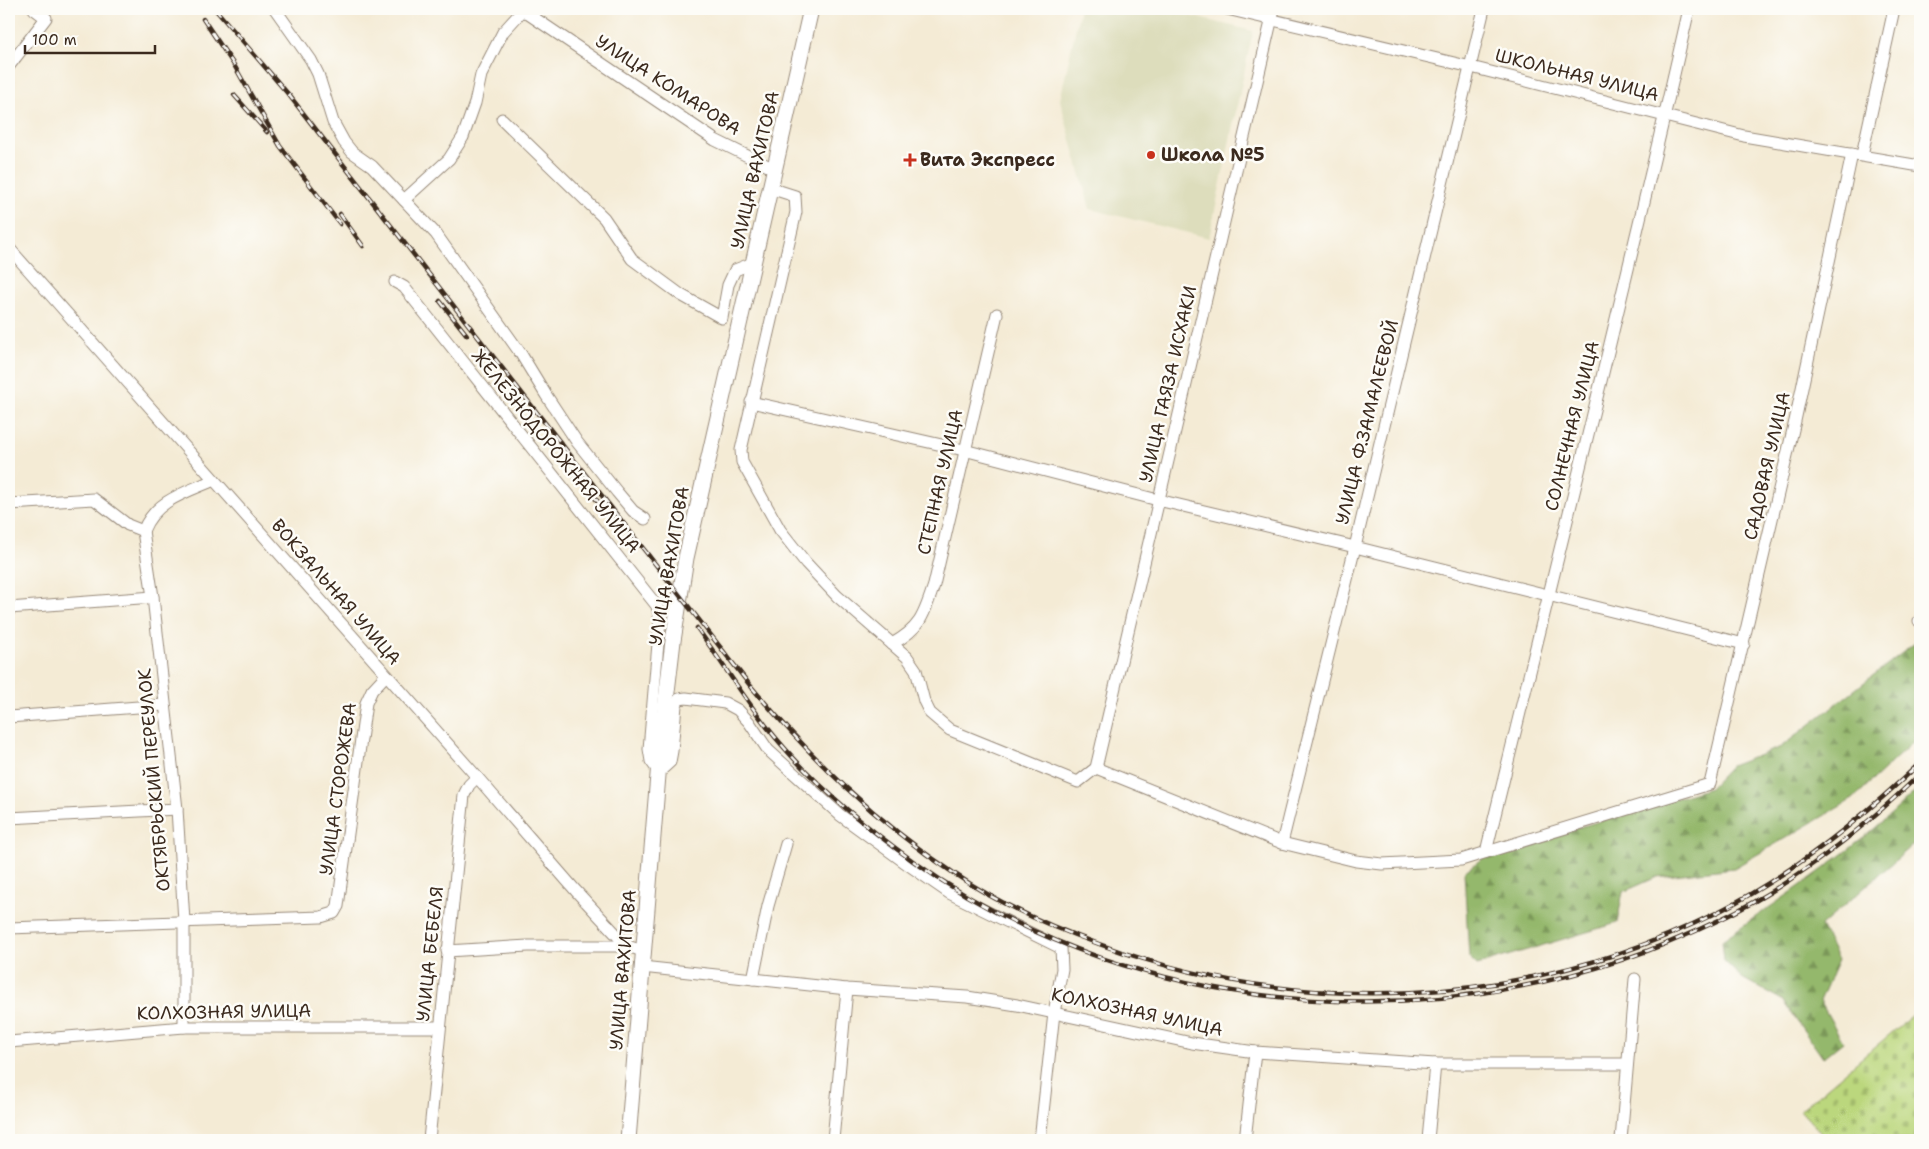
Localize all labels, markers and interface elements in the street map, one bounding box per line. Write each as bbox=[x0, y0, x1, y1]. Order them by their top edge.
scale bar bbox=[25, 22, 155, 54]
street label: УЛИЦА КОМАРОВА bbox=[591, 29, 745, 141]
text: 100 m bbox=[32, 30, 77, 50]
street label: ШКОЛЬНАЯ УЛИЦА bbox=[1493, 43, 1661, 107]
street label: УЛИЦА ВАХИТОВА bbox=[725, 89, 785, 251]
place label: Школа №5 bbox=[1161, 143, 1264, 167]
place label: Вита Экспресс bbox=[920, 148, 1055, 172]
marker: Школа №5 bbox=[1145, 149, 1157, 161]
marker: Вита Экспресс bbox=[904, 154, 916, 166]
street label: УЛИЦА ГАЯЗА ИСХАКИ bbox=[1134, 283, 1202, 485]
street label: УЛИЦА Ф.ЗАМАЛЕЕВОЙ bbox=[1330, 317, 1404, 527]
street label: СОЛНЕЧНАЯ УЛИЦА bbox=[1539, 339, 1605, 513]
street label: ЖЕЛЕЗНОДОРОЖНАЯ УЛИЦА bbox=[466, 344, 646, 558]
street label: САДОВАЯ УЛИЦА bbox=[1738, 390, 1796, 542]
street label: СТЕПНАЯ УЛИЦА bbox=[912, 407, 968, 557]
street label: УЛИЦА ВАХИТОВА bbox=[643, 484, 695, 648]
street label: ВОКЗАЛЬНАЯ УЛИЦА bbox=[266, 514, 406, 670]
street label: ОКТЯБРЬСКИЙ ПЕРЕУЛОК bbox=[132, 667, 176, 893]
street label: УЛИЦА СТОРОЖЕВА bbox=[314, 701, 362, 877]
street label: УЛИЦА БЕБЕЛЯ bbox=[411, 885, 449, 1023]
street label: УЛИЦА ВАХИТОВА bbox=[604, 889, 642, 1051]
street label: КОЛХОЗНАЯ УЛИЦА bbox=[1049, 982, 1225, 1042]
street label: КОЛХОЗНАЯ УЛИЦА bbox=[136, 998, 312, 1026]

